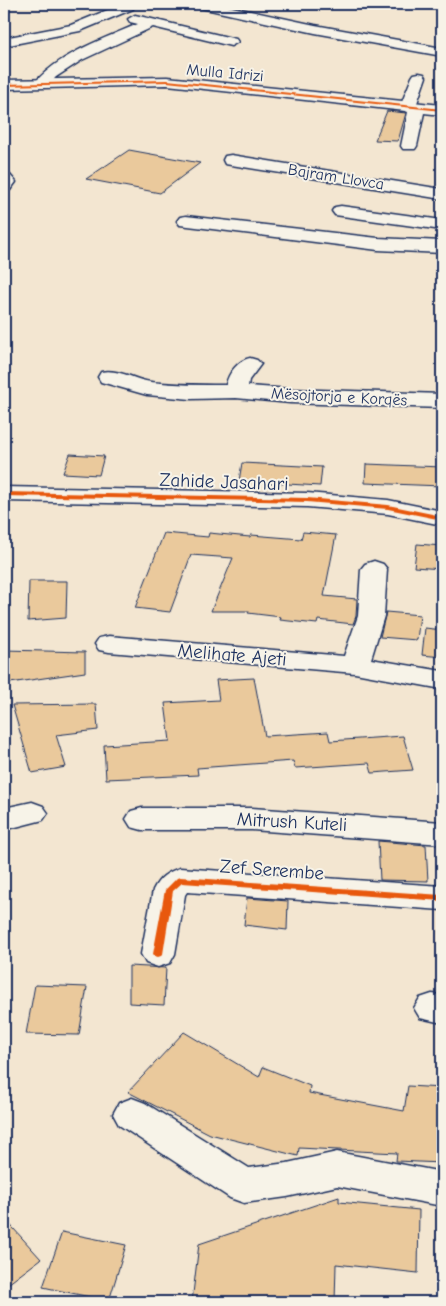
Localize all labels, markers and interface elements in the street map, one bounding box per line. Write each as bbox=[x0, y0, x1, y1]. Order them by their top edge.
street label: Mulla Idrizi bbox=[186, 61, 264, 85]
street label: Bajram Llovca bbox=[287, 161, 385, 193]
street label: Mësojtorja e Korqës bbox=[270, 384, 408, 410]
street label: Zahide Jasahari bbox=[159, 469, 289, 495]
street label: Melihate Ajeti bbox=[177, 639, 287, 671]
street label: Mitrush Kuteli bbox=[236, 808, 348, 836]
street label: Zef Serembe bbox=[219, 855, 325, 885]

